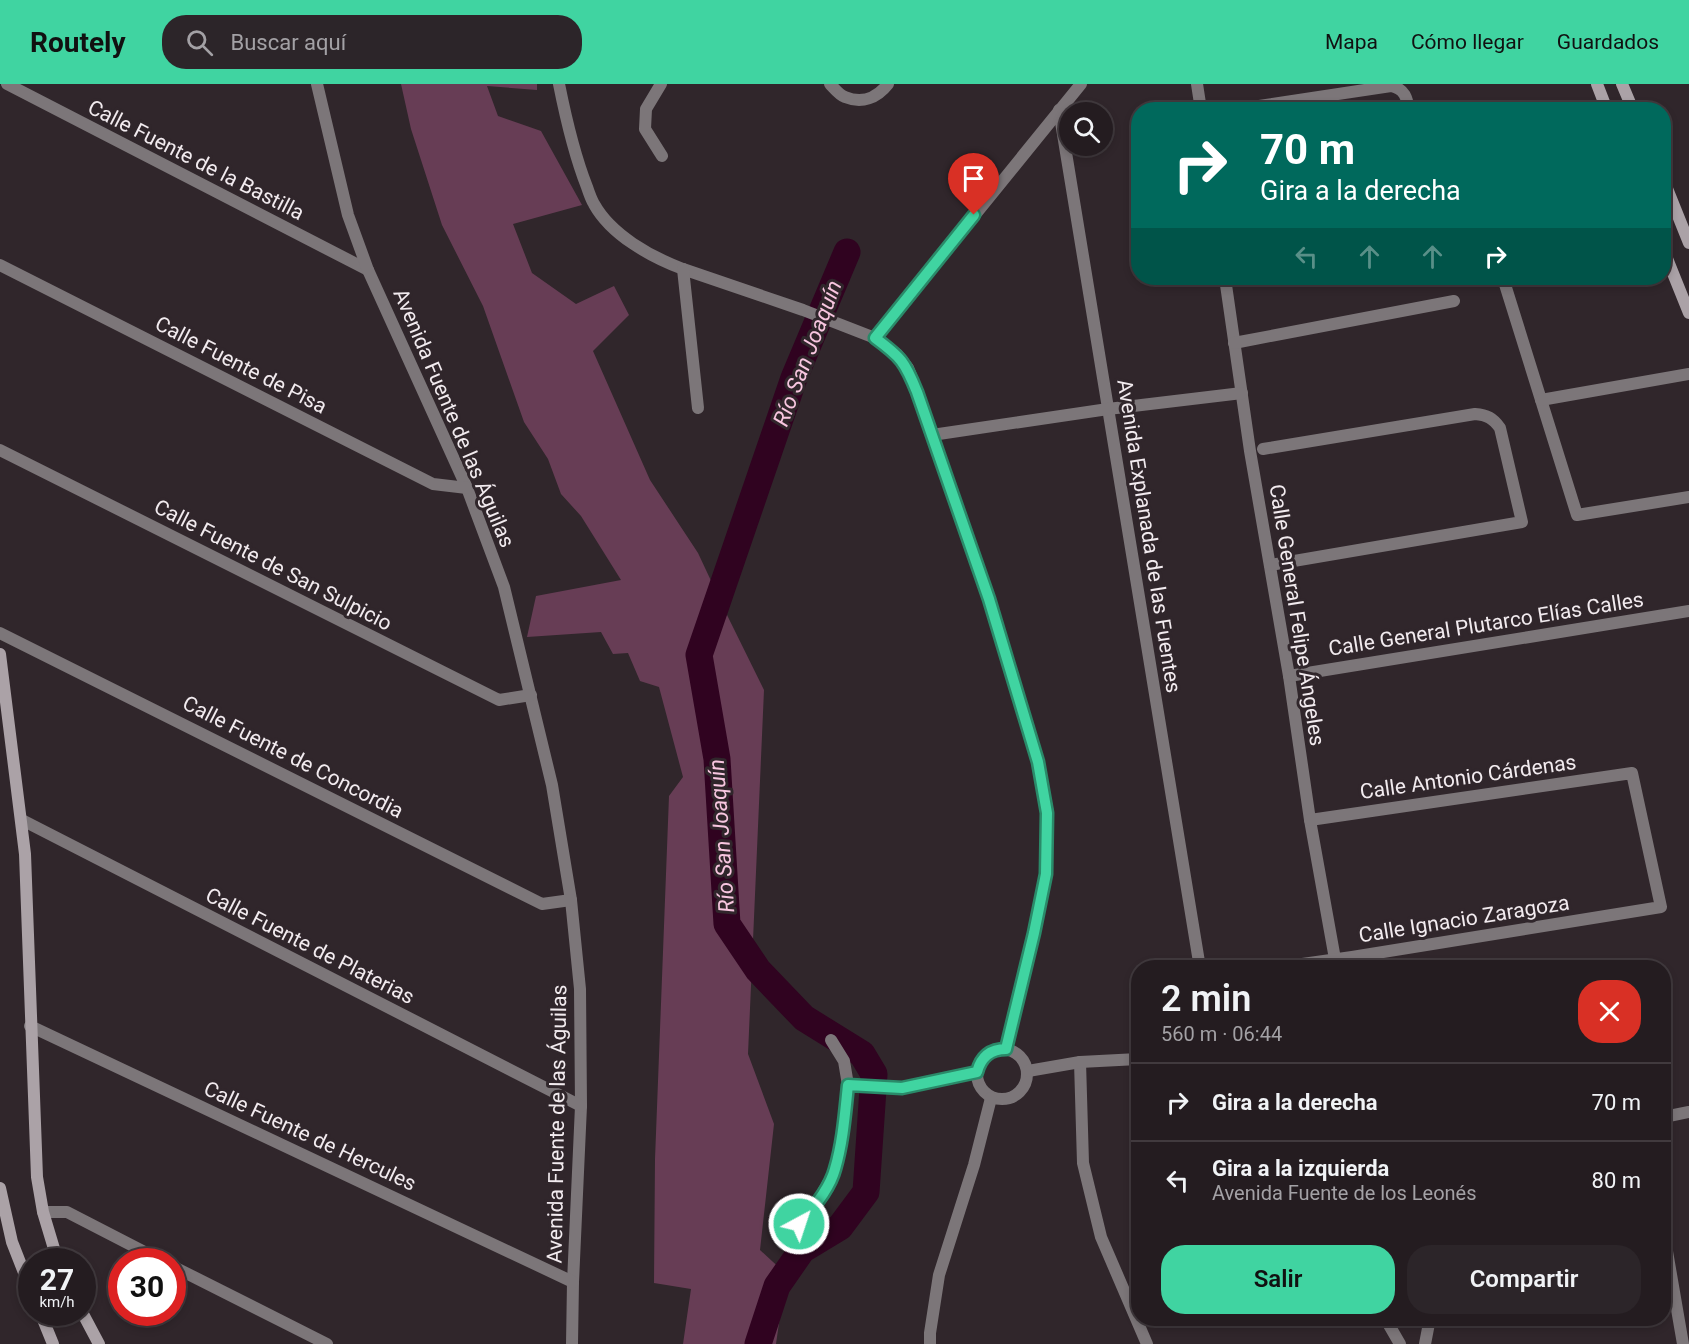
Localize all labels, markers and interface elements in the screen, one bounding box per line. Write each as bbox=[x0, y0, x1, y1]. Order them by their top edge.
search box bbox=[162, 15, 582, 69]
text: Routely bbox=[30, 26, 126, 59]
icon: search bbox=[183, 26, 216, 59]
text: Buscar aquí bbox=[231, 30, 346, 55]
text: Mapa bbox=[1325, 30, 1378, 54]
text: Cómo llegar bbox=[1411, 30, 1524, 54]
text: Guardados bbox=[1557, 30, 1659, 54]
street label: Calle Fuente de la Bastilla bbox=[84, 95, 308, 225]
map controls bbox=[1059, 102, 1113, 156]
button: search bbox=[1059, 102, 1113, 156]
text: 70 m bbox=[1260, 125, 1355, 174]
icon: right bbox=[1161, 126, 1239, 204]
pin bbox=[948, 153, 999, 215]
icon: arrive bbox=[957, 162, 990, 195]
text: Gira a la derecha bbox=[1260, 175, 1461, 207]
icon: left bbox=[1290, 240, 1323, 273]
icon: ahead bbox=[1353, 240, 1386, 273]
icon: ahead bbox=[1416, 240, 1449, 273]
icon: right bbox=[1479, 240, 1512, 273]
water label: Río San Joaquín bbox=[768, 277, 847, 430]
street label: Avenida Fuente de las Águilas bbox=[388, 285, 520, 551]
street label: Calle Fuente de Pisa bbox=[151, 311, 331, 419]
street label: Avenida Explanada de las Fuentes bbox=[1112, 378, 1186, 694]
street label: Calle General Felipe Ángeles bbox=[1264, 483, 1330, 747]
street label: Calle Fuente de San Sulpicio bbox=[150, 494, 396, 636]
street label: Calle General Plutarco Elías Calles bbox=[1327, 587, 1645, 661]
street label: Calle Fuente de Concordia bbox=[179, 691, 407, 823]
street label: Calle Antonio Cárdenas bbox=[1358, 750, 1578, 804]
water label: Río San Joaquín bbox=[704, 758, 739, 914]
street label: Calle Fuente de Platerias bbox=[202, 883, 418, 1009]
street label: Calle Ignacio Zaragoza bbox=[1357, 890, 1571, 948]
text: 2 min bbox=[1161, 978, 1251, 1020]
button: close bbox=[1578, 980, 1641, 1043]
street label: Avenida Fuente de las Águilas bbox=[543, 984, 571, 1264]
text: 560 m · 06:44 bbox=[1161, 1022, 1282, 1046]
street label: Calle Fuente de Hercules bbox=[200, 1076, 420, 1196]
icon: right bbox=[1161, 1086, 1194, 1119]
text: Gira a la derecha bbox=[1212, 1090, 1378, 1115]
text: 70 m bbox=[1592, 1090, 1641, 1115]
text: Gira a la izquierda bbox=[1212, 1156, 1389, 1181]
icon: left bbox=[1161, 1164, 1194, 1197]
text: 80 m bbox=[1592, 1168, 1641, 1193]
text: Avenida Fuente de los Leonés bbox=[1212, 1181, 1477, 1205]
position arrow bbox=[767, 1192, 831, 1256]
button: Salir bbox=[1161, 1245, 1395, 1314]
button: Compartir bbox=[1407, 1245, 1641, 1314]
speed limit sign: 30 bbox=[108, 1248, 186, 1326]
text: 27 bbox=[40, 1262, 74, 1297]
text: km/h bbox=[39, 1293, 75, 1311]

